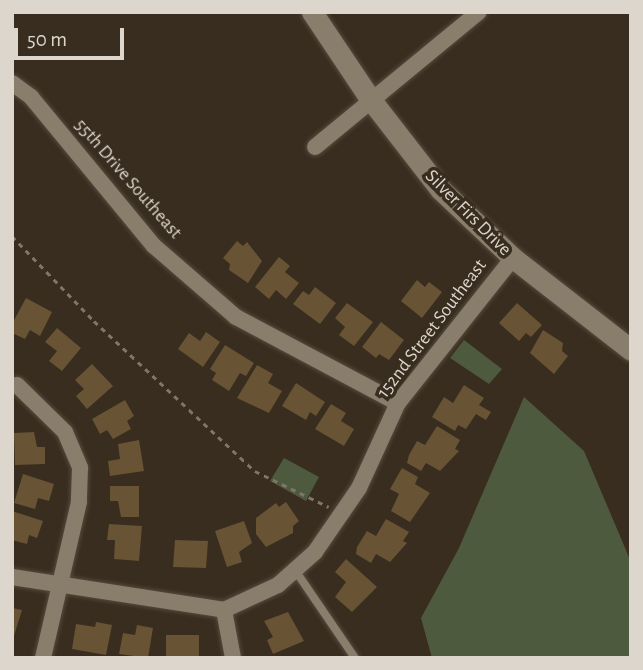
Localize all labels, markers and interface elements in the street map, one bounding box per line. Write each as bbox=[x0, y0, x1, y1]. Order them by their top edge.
scale bar bbox=[18, 14, 128, 58]
text: 50 m bbox=[27, 29, 67, 50]
street label: 55th Drive Southeast bbox=[70, 114, 186, 244]
street label: Silver Firs Drive bbox=[420, 165, 516, 261]
street label: 152nd Street Southeast bbox=[372, 255, 492, 403]

